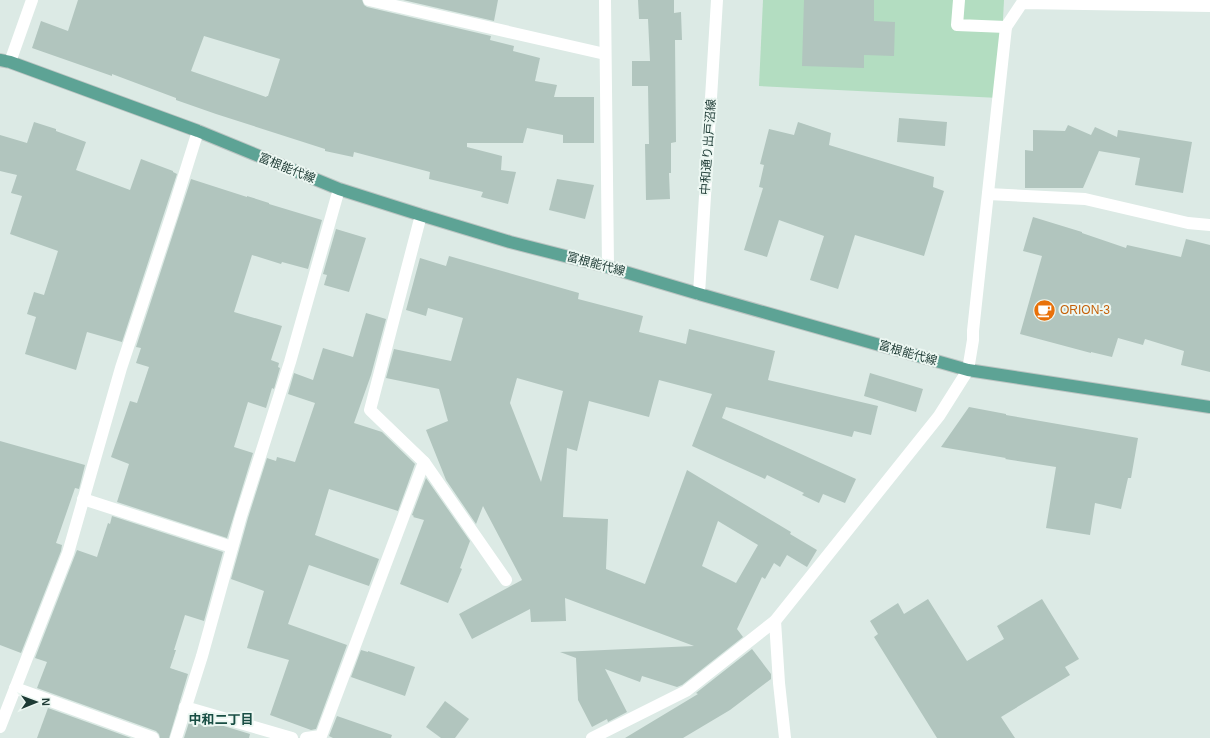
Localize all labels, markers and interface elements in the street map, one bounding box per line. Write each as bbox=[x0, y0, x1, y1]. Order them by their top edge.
street label: 中和通り出戸沼線 bbox=[698, 99, 718, 195]
street label: 富根能代線 bbox=[257, 150, 317, 186]
street label: 富根能代線 bbox=[565, 249, 627, 279]
cafe icon: ORION-3 bbox=[1032, 297, 1058, 323]
place label: ORION-3 bbox=[1060, 303, 1110, 317]
street label: 富根能代線 bbox=[877, 338, 939, 368]
north arrow bbox=[16, 682, 56, 722]
text: N bbox=[40, 698, 52, 706]
district label: 中和二丁目 bbox=[188, 712, 254, 727]

